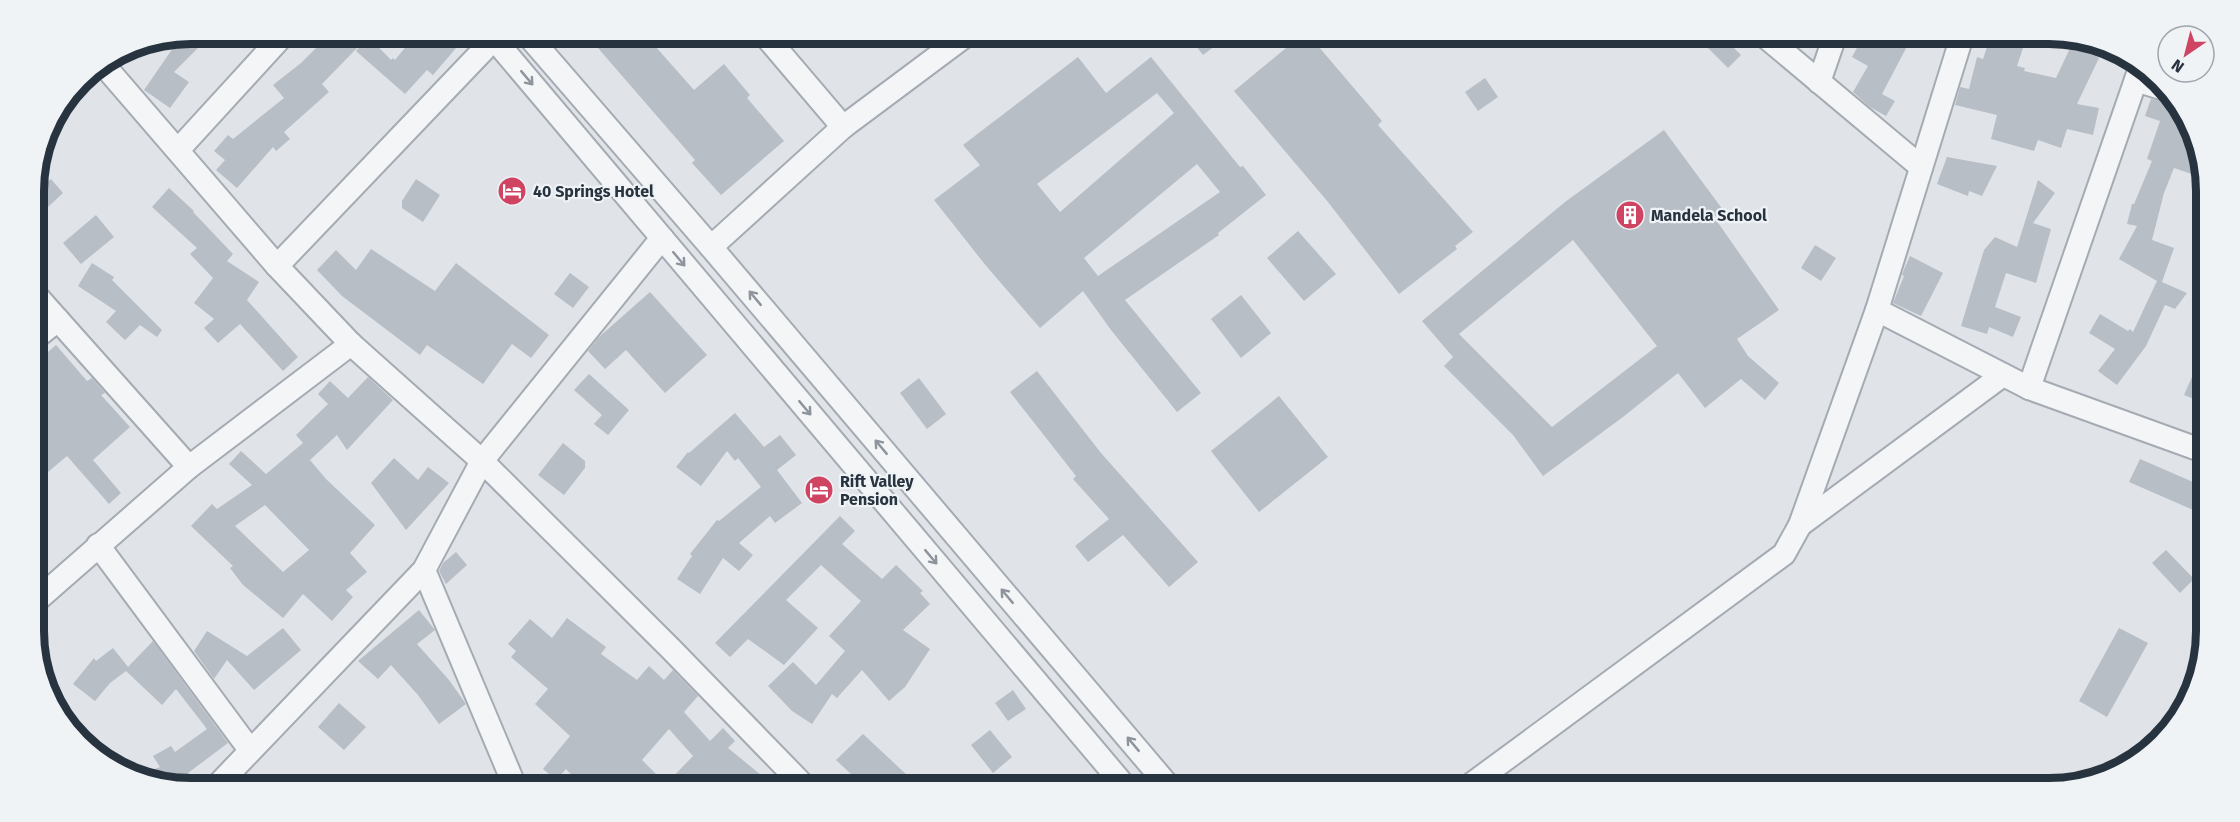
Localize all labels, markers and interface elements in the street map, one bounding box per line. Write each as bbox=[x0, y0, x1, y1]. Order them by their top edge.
north arrow bbox=[2156, 24, 2216, 84]
text: N bbox=[2168, 55, 2187, 77]
one-way arrow bbox=[520, 70, 533, 86]
hotel icon: 40 Springs Hotel bbox=[496, 175, 528, 207]
place label: 40 Springs Hotel bbox=[533, 182, 654, 201]
building icon: Mandela School bbox=[1614, 199, 1646, 231]
place label: Mandela School bbox=[1651, 206, 1767, 225]
one-way arrow bbox=[673, 251, 686, 267]
one-way arrow bbox=[748, 291, 762, 306]
one-way arrow bbox=[798, 400, 812, 415]
one-way arrow bbox=[874, 440, 888, 455]
place label: Rift Valley Pension bbox=[840, 472, 914, 509]
hotel icon: Rift Valley Pension bbox=[803, 474, 835, 506]
one-way arrow bbox=[924, 549, 938, 564]
one-way arrow bbox=[1000, 589, 1014, 604]
one-way arrow bbox=[1127, 736, 1140, 752]

